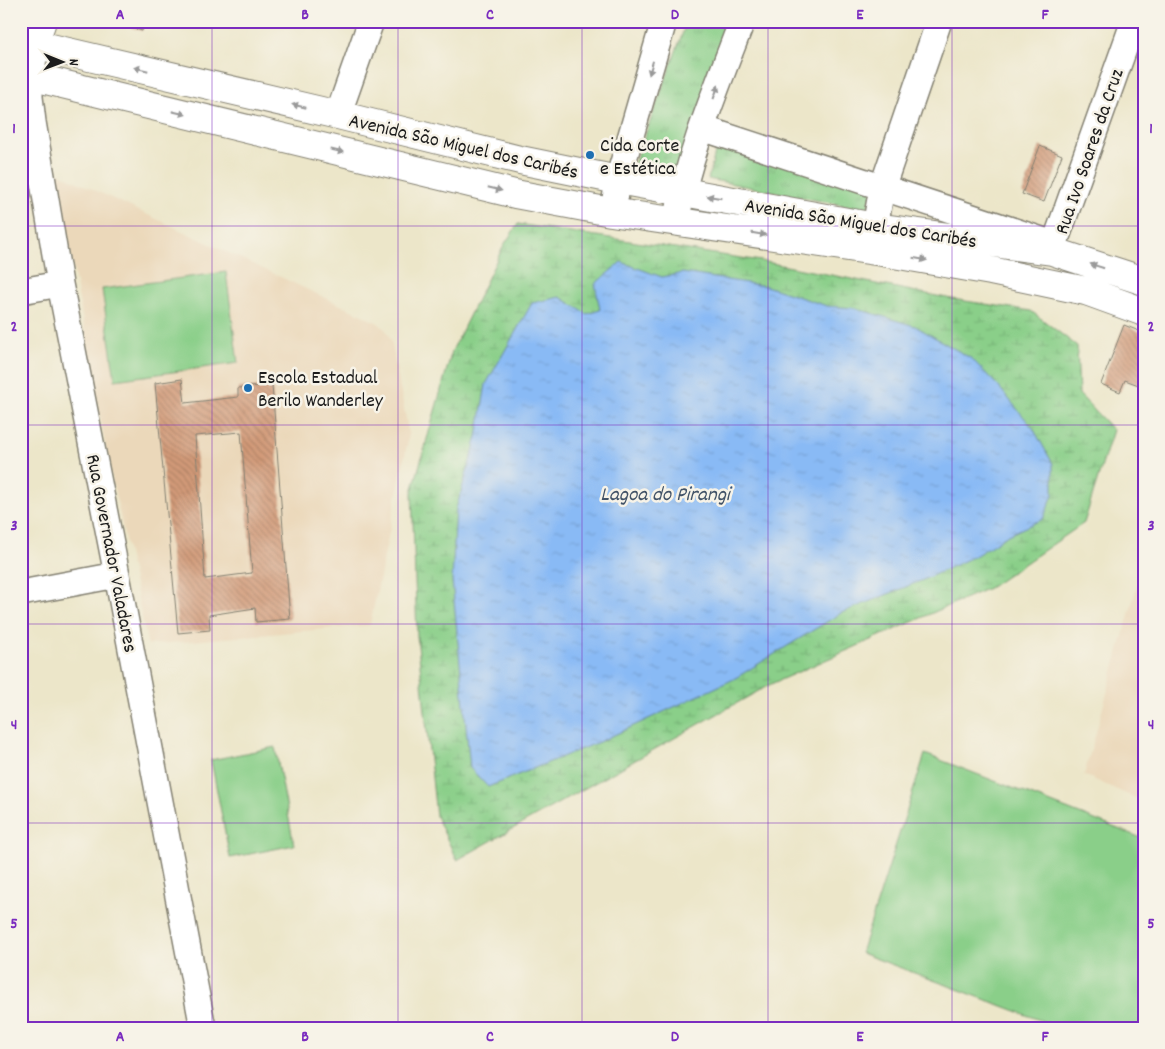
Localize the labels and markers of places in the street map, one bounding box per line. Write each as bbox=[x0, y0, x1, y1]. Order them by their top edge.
place label: Cida Corte e Estética bbox=[600, 133, 679, 184]
marker: Cida Corte e Estética bbox=[584, 149, 596, 161]
place label: Escola Estadual Berilo Wanderley bbox=[258, 365, 384, 416]
marker: Escola Estadual Berilo Wanderley bbox=[242, 382, 254, 394]

